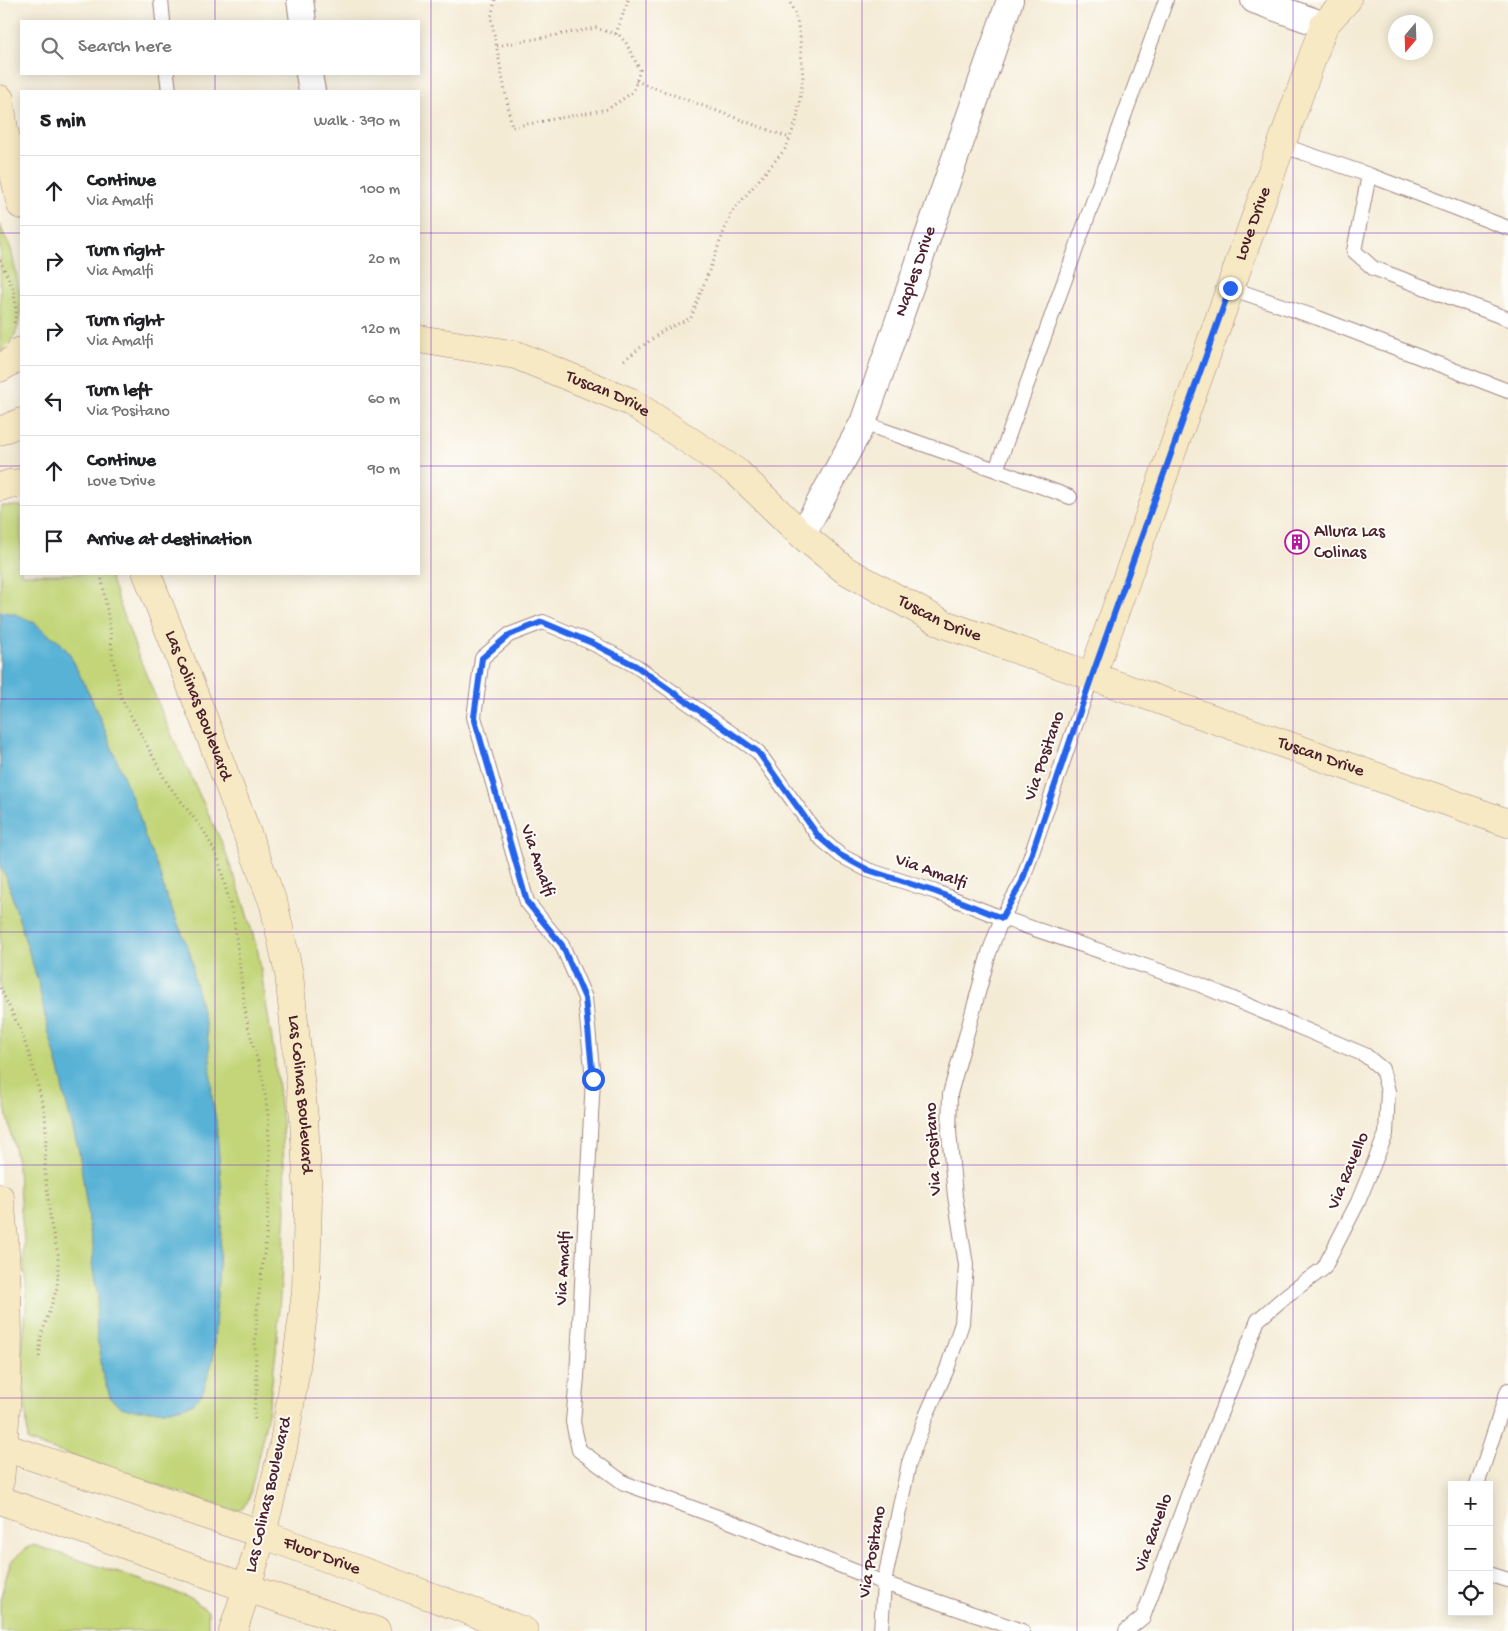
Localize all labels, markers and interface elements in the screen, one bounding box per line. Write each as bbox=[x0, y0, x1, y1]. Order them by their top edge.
north arrow bbox=[1388, 15, 1433, 60]
search box bbox=[20, 20, 420, 75]
icon: search bbox=[38, 34, 66, 62]
text: Search here bbox=[78, 36, 172, 59]
text: 5 min bbox=[40, 110, 85, 135]
text: Walk · 390 m bbox=[314, 113, 400, 132]
text: Continue bbox=[87, 170, 156, 193]
icon: ahead bbox=[40, 177, 68, 205]
text: 100 m bbox=[360, 181, 400, 200]
street label: Love Drive bbox=[1230, 184, 1276, 263]
text: Via Amalfi bbox=[87, 193, 154, 212]
street label: Naples Drive bbox=[890, 223, 941, 319]
text: Turn right bbox=[87, 240, 163, 263]
icon: right bbox=[40, 247, 68, 275]
text: 20 m bbox=[368, 251, 400, 270]
text: Via Amalfi bbox=[87, 263, 154, 282]
route end bbox=[1219, 277, 1242, 300]
text: Turn right bbox=[87, 310, 163, 333]
icon: right bbox=[40, 317, 68, 345]
text: 120 m bbox=[361, 321, 400, 340]
text: Via Amalfi bbox=[87, 333, 154, 352]
street label: Tuscan Drive bbox=[562, 366, 655, 423]
text: Turn left bbox=[87, 380, 151, 403]
icon: left bbox=[40, 387, 68, 415]
text: 60 m bbox=[368, 391, 400, 410]
text: Via Positano bbox=[87, 403, 170, 422]
text: Continue bbox=[87, 450, 156, 473]
icon: ahead bbox=[40, 457, 68, 485]
text: 90 m bbox=[368, 461, 400, 480]
text: Love Drive bbox=[87, 473, 155, 492]
place label: Allura Las Colinas bbox=[1314, 522, 1386, 564]
icon: arrive bbox=[40, 527, 68, 555]
text: Arrive at destination bbox=[87, 529, 251, 552]
building icon: Allura Las Colinas bbox=[1284, 529, 1310, 555]
street label: Tuscan Drive bbox=[893, 590, 985, 647]
street label: Las Colinas Boulevard bbox=[160, 627, 237, 785]
street label: Via Positano bbox=[1020, 709, 1070, 804]
street label: Tuscan Drive bbox=[1274, 732, 1368, 782]
street label: Via Amalfi bbox=[515, 821, 559, 900]
street label: Via Amalfi bbox=[891, 849, 970, 895]
street label: Las Colinas Boulevard bbox=[283, 1014, 317, 1176]
route start bbox=[582, 1068, 605, 1091]
street label: Via Positano bbox=[921, 1102, 947, 1197]
street label: Via Ravello bbox=[1323, 1129, 1375, 1214]
street label: Via Amalfi bbox=[552, 1230, 576, 1307]
street label: Las Colinas Boulevard bbox=[241, 1414, 297, 1575]
map controls bbox=[1448, 1481, 1493, 1616]
button: + bbox=[1448, 1481, 1493, 1526]
street label: Via Ravello bbox=[1130, 1491, 1178, 1576]
street label: Via Positano bbox=[854, 1504, 891, 1601]
button: − bbox=[1448, 1526, 1493, 1571]
street label: Fluor Drive bbox=[279, 1532, 364, 1580]
button: locate bbox=[1448, 1571, 1493, 1616]

